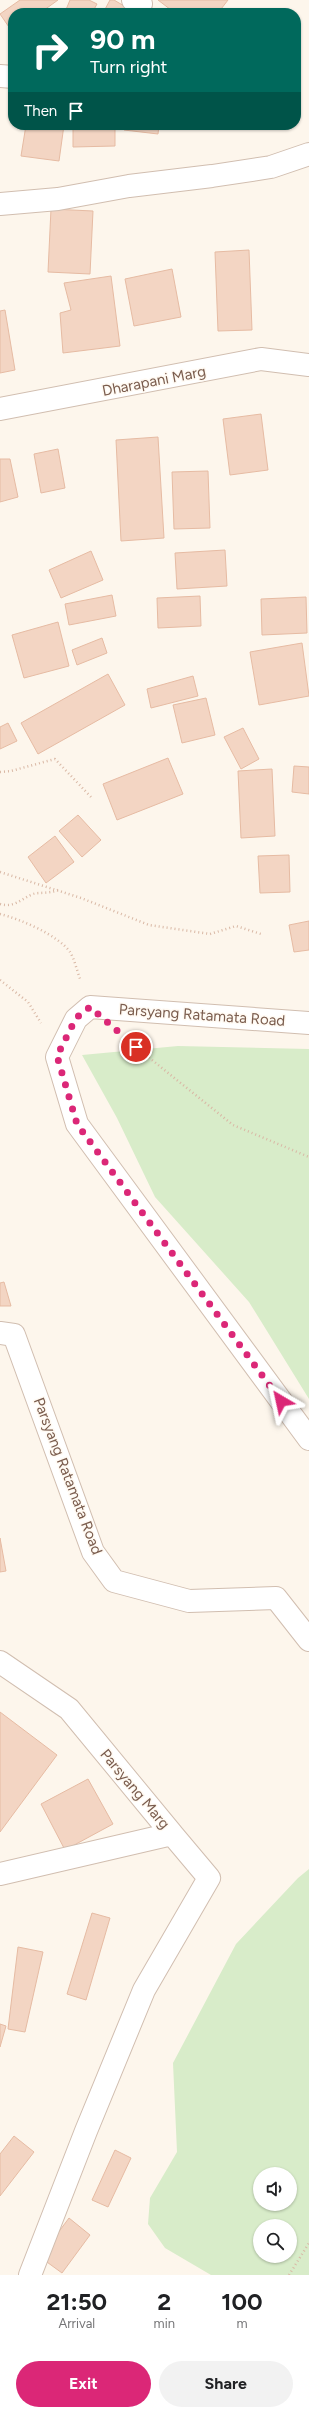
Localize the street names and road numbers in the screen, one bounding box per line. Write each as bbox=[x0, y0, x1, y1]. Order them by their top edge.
street label: Dharapani Marg bbox=[101, 362, 207, 400]
street label: Parsyang Ratamata Road bbox=[118, 1000, 286, 1030]
street label: Parsyang Ratamata Road bbox=[30, 1395, 106, 1557]
street label: Parsyang Marg bbox=[96, 1745, 174, 1833]

